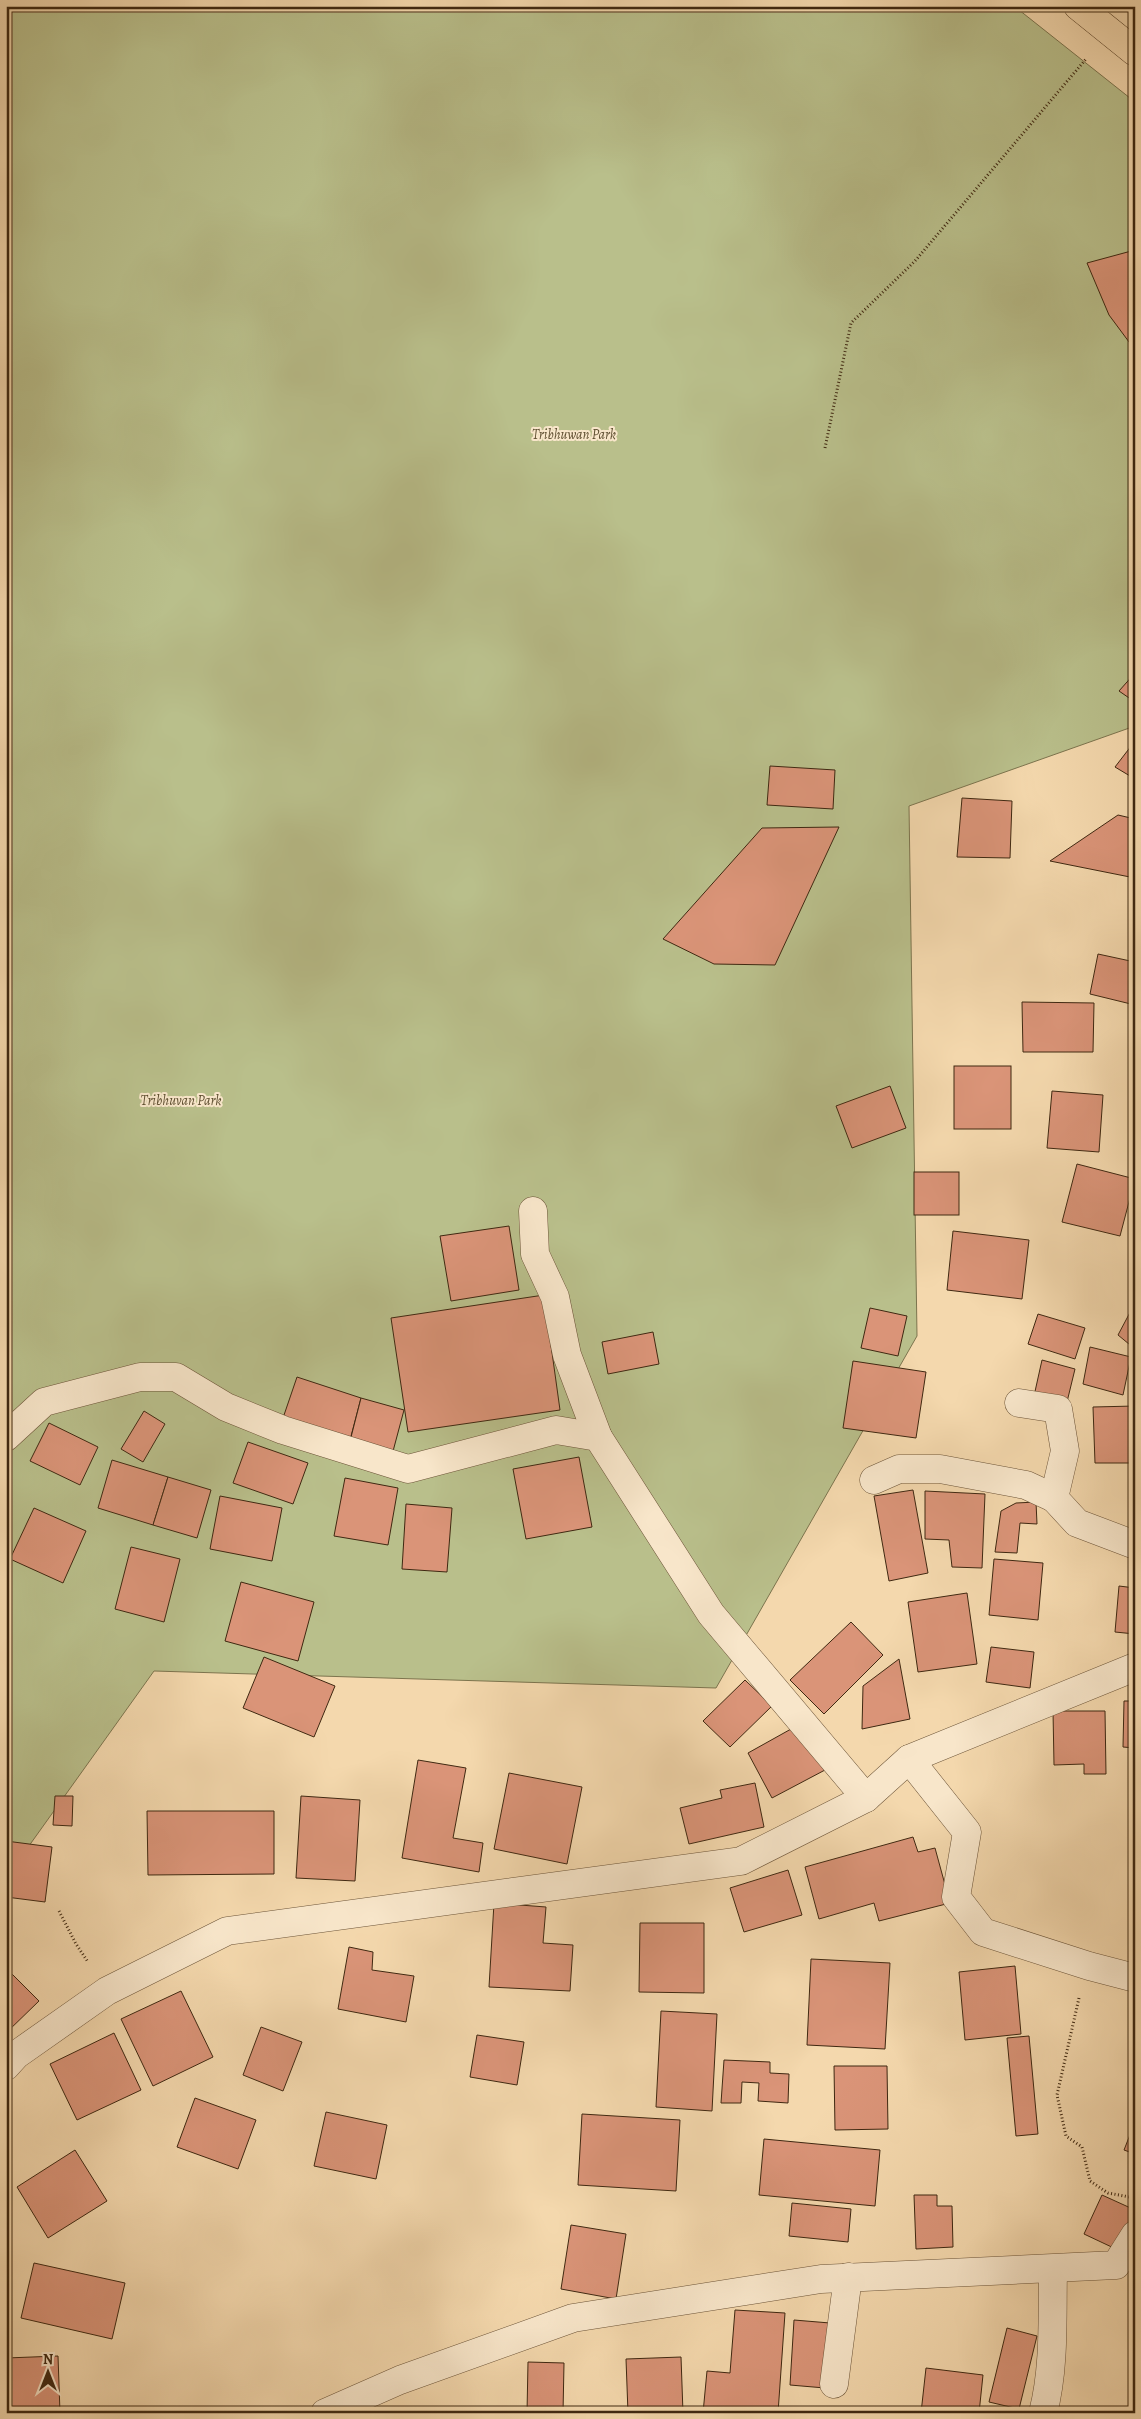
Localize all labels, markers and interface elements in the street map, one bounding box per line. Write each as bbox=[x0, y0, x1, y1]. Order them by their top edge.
park label: Tribhuwan Park bbox=[532, 425, 616, 444]
park label: Tribhuvan Park bbox=[141, 1091, 221, 1110]
north arrow bbox=[22, 2346, 72, 2396]
text: N bbox=[43, 2350, 53, 2369]

